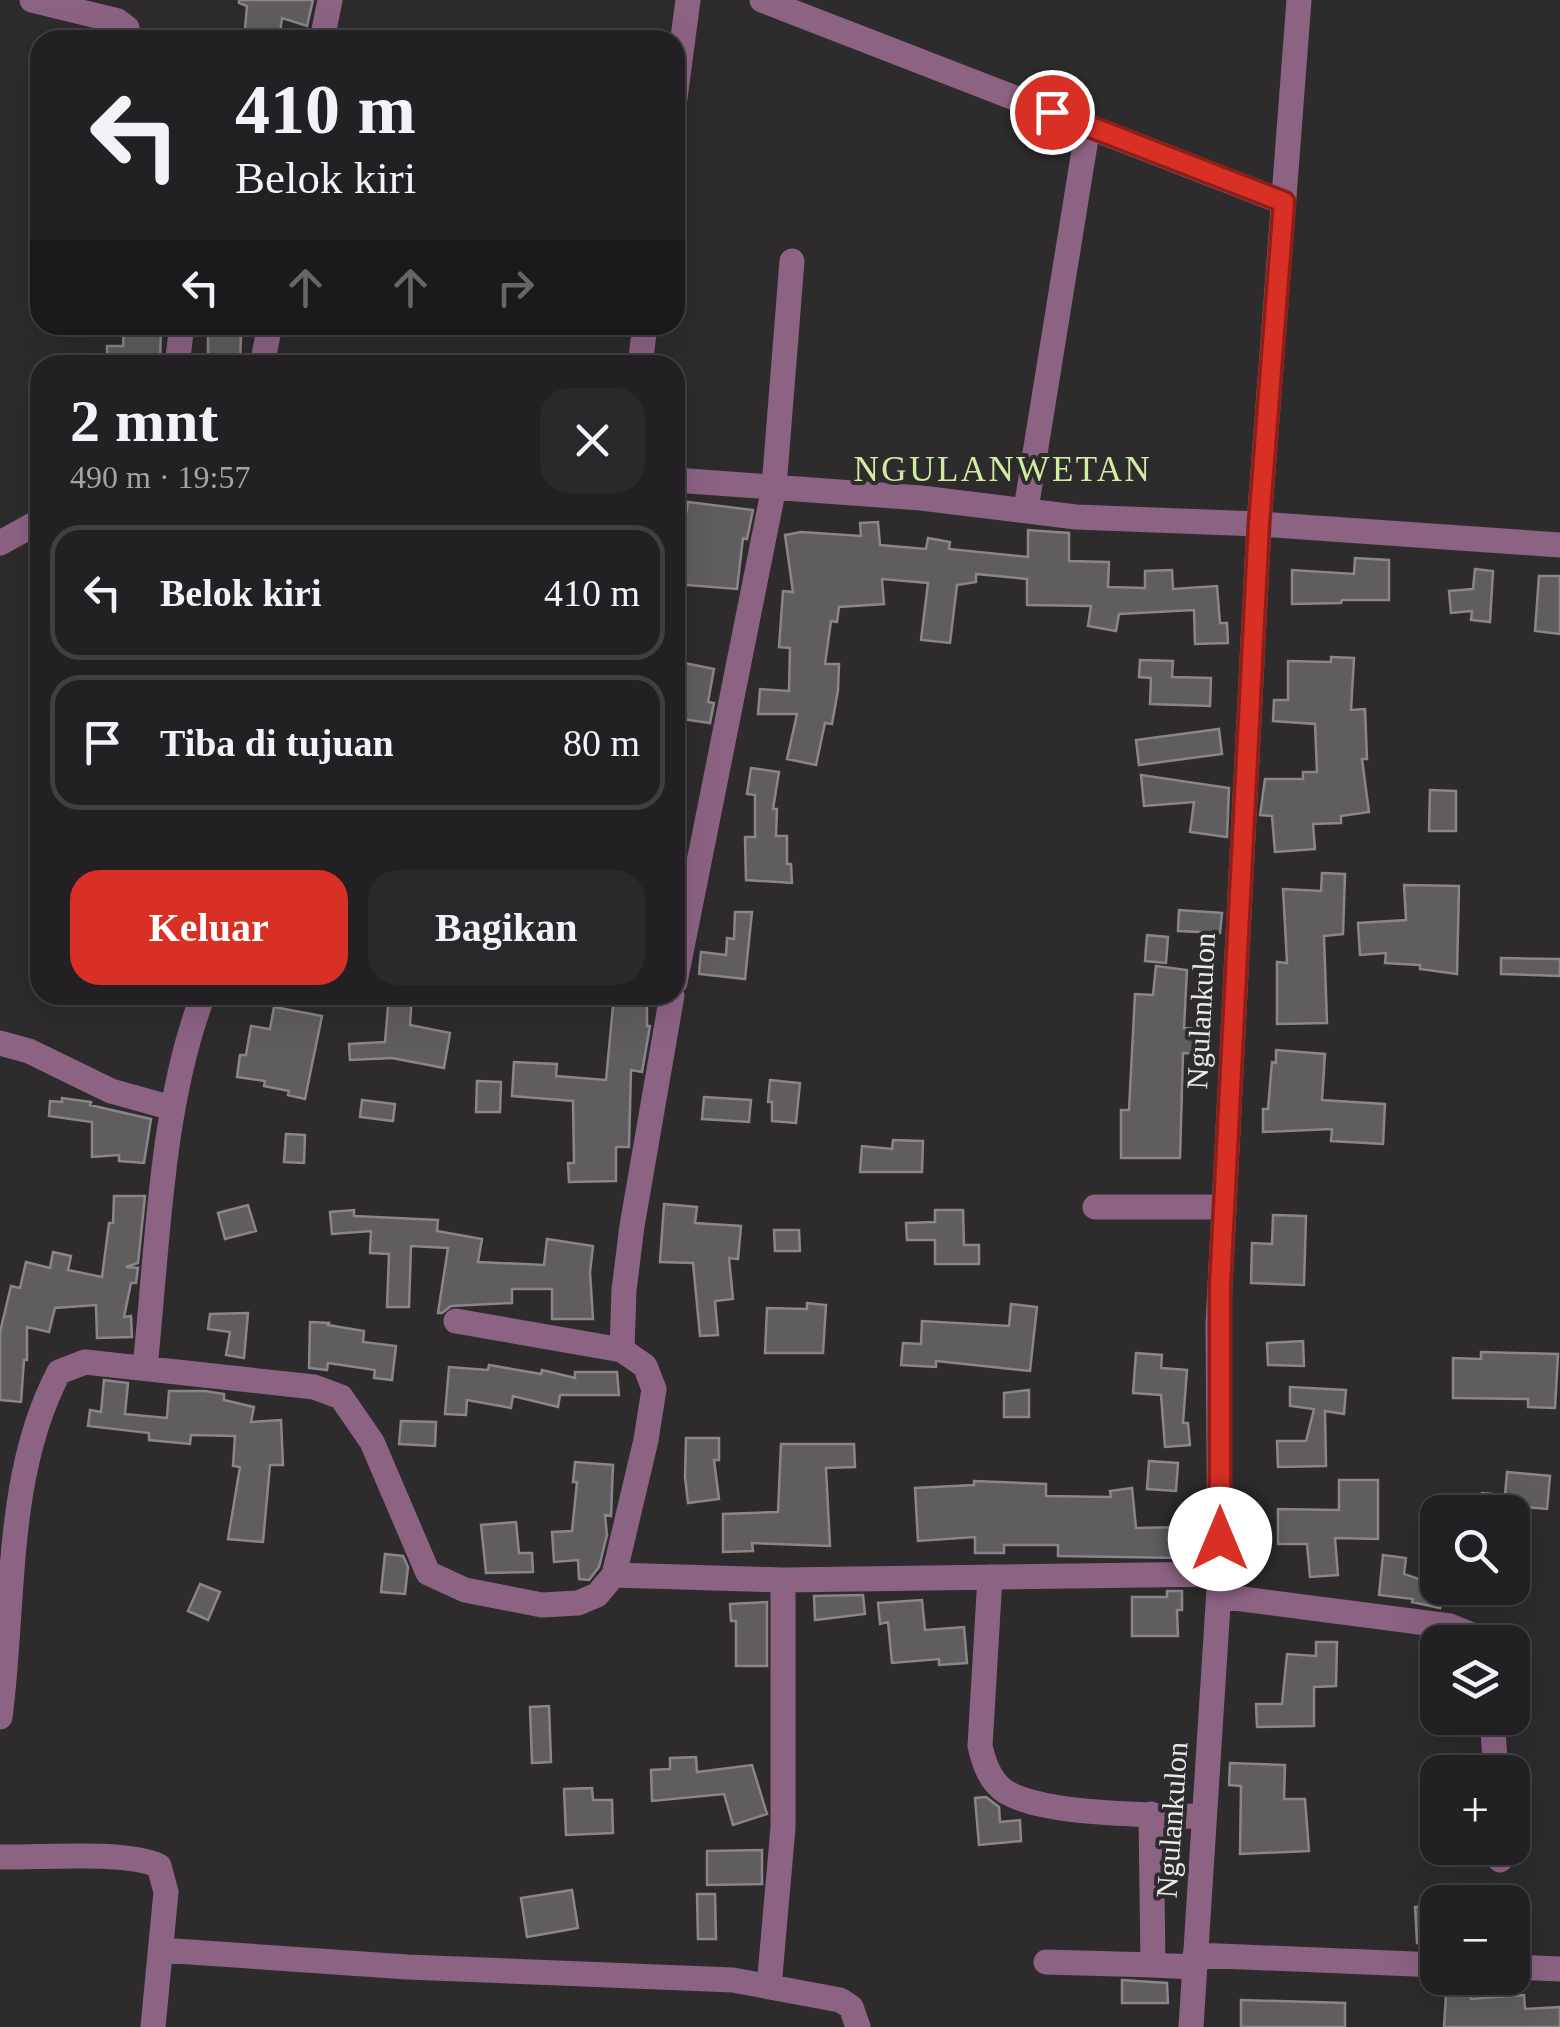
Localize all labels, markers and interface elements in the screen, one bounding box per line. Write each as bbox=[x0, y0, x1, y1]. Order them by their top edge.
icon: left bbox=[70, 70, 200, 200]
pin bbox=[1010, 70, 1095, 155]
text: 410 m bbox=[235, 71, 416, 148]
icon: arrive bbox=[1025, 85, 1080, 140]
text: Belok kiri bbox=[235, 153, 416, 203]
icon: left bbox=[173, 260, 228, 315]
icon: ahead bbox=[278, 260, 333, 315]
icon: ahead bbox=[383, 260, 438, 315]
icon: right bbox=[488, 260, 543, 315]
text: 2 mnt bbox=[70, 388, 218, 454]
button: close bbox=[540, 388, 645, 493]
district label: NGULANWETAN bbox=[854, 450, 1152, 489]
text: 490 m · 19:57 bbox=[70, 459, 250, 495]
icon: left bbox=[75, 565, 130, 620]
text: Belok kiri bbox=[160, 572, 322, 614]
text: 410 m bbox=[544, 572, 640, 614]
icon: arrive bbox=[75, 715, 130, 770]
text: Tiba di tujuan bbox=[160, 722, 394, 764]
text: 80 m bbox=[563, 722, 640, 764]
button: Keluar bbox=[70, 870, 348, 985]
button: Bagikan bbox=[368, 870, 645, 985]
street label: Ngulankulon bbox=[1180, 932, 1221, 1090]
position arrow bbox=[1168, 1487, 1272, 1591]
map controls bbox=[1420, 1495, 1530, 1995]
button: search bbox=[1420, 1495, 1530, 1605]
button: layers bbox=[1420, 1625, 1530, 1735]
street label: Ngulankulon bbox=[1150, 1741, 1193, 1899]
button: + bbox=[1420, 1755, 1530, 1865]
button: − bbox=[1420, 1885, 1530, 1995]

